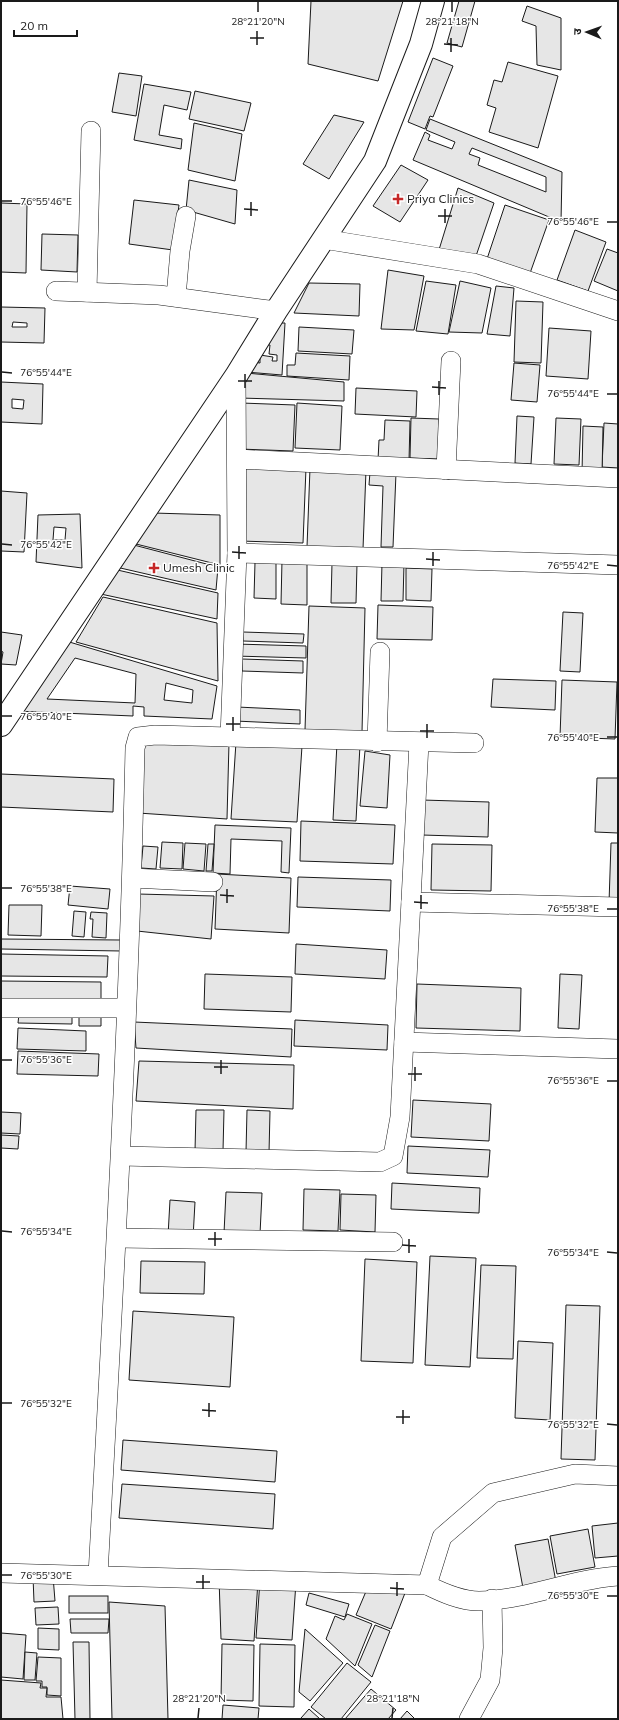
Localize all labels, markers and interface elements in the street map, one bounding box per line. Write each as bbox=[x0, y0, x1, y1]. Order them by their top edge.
scale bar bbox=[14, 12, 77, 38]
north arrow bbox=[567, 12, 607, 52]
text: 28°21'20"N bbox=[231, 15, 285, 28]
text: 28°21'18"N bbox=[425, 15, 479, 28]
text: 20 m bbox=[20, 18, 48, 33]
text: उ bbox=[570, 28, 584, 35]
place label: Priya Clinics bbox=[407, 191, 474, 206]
marker: Priya Clinics bbox=[392, 193, 404, 205]
text: 76°55'46"E bbox=[20, 195, 72, 208]
text: 76°55'46"E bbox=[547, 215, 599, 228]
text: 76°55'44"E bbox=[20, 366, 72, 379]
text: 76°55'44"E bbox=[547, 387, 599, 400]
text: 76°55'42"E bbox=[20, 538, 72, 551]
text: 76°55'42"E bbox=[547, 559, 599, 572]
place label: Umesh Clinic bbox=[163, 560, 235, 575]
marker: Umesh Clinic bbox=[148, 562, 160, 574]
text: 76°55'40"E bbox=[20, 710, 72, 723]
text: 76°55'40"E bbox=[547, 731, 599, 744]
text: 76°55'38"E bbox=[20, 882, 72, 895]
text: 76°55'38"E bbox=[547, 902, 599, 915]
text: 76°55'36"E bbox=[20, 1053, 72, 1066]
text: 76°55'36"E bbox=[547, 1074, 599, 1087]
text: 76°55'34"E bbox=[20, 1225, 72, 1238]
text: 76°55'34"E bbox=[547, 1246, 599, 1259]
text: 76°55'32"E bbox=[20, 1397, 72, 1410]
text: 76°55'32"E bbox=[547, 1418, 599, 1431]
text: 76°55'30"E bbox=[20, 1569, 72, 1582]
text: 76°55'30"E bbox=[547, 1589, 599, 1602]
text: 28°21'20"N bbox=[172, 1692, 226, 1705]
text: 28°21'18"N bbox=[366, 1692, 420, 1705]

